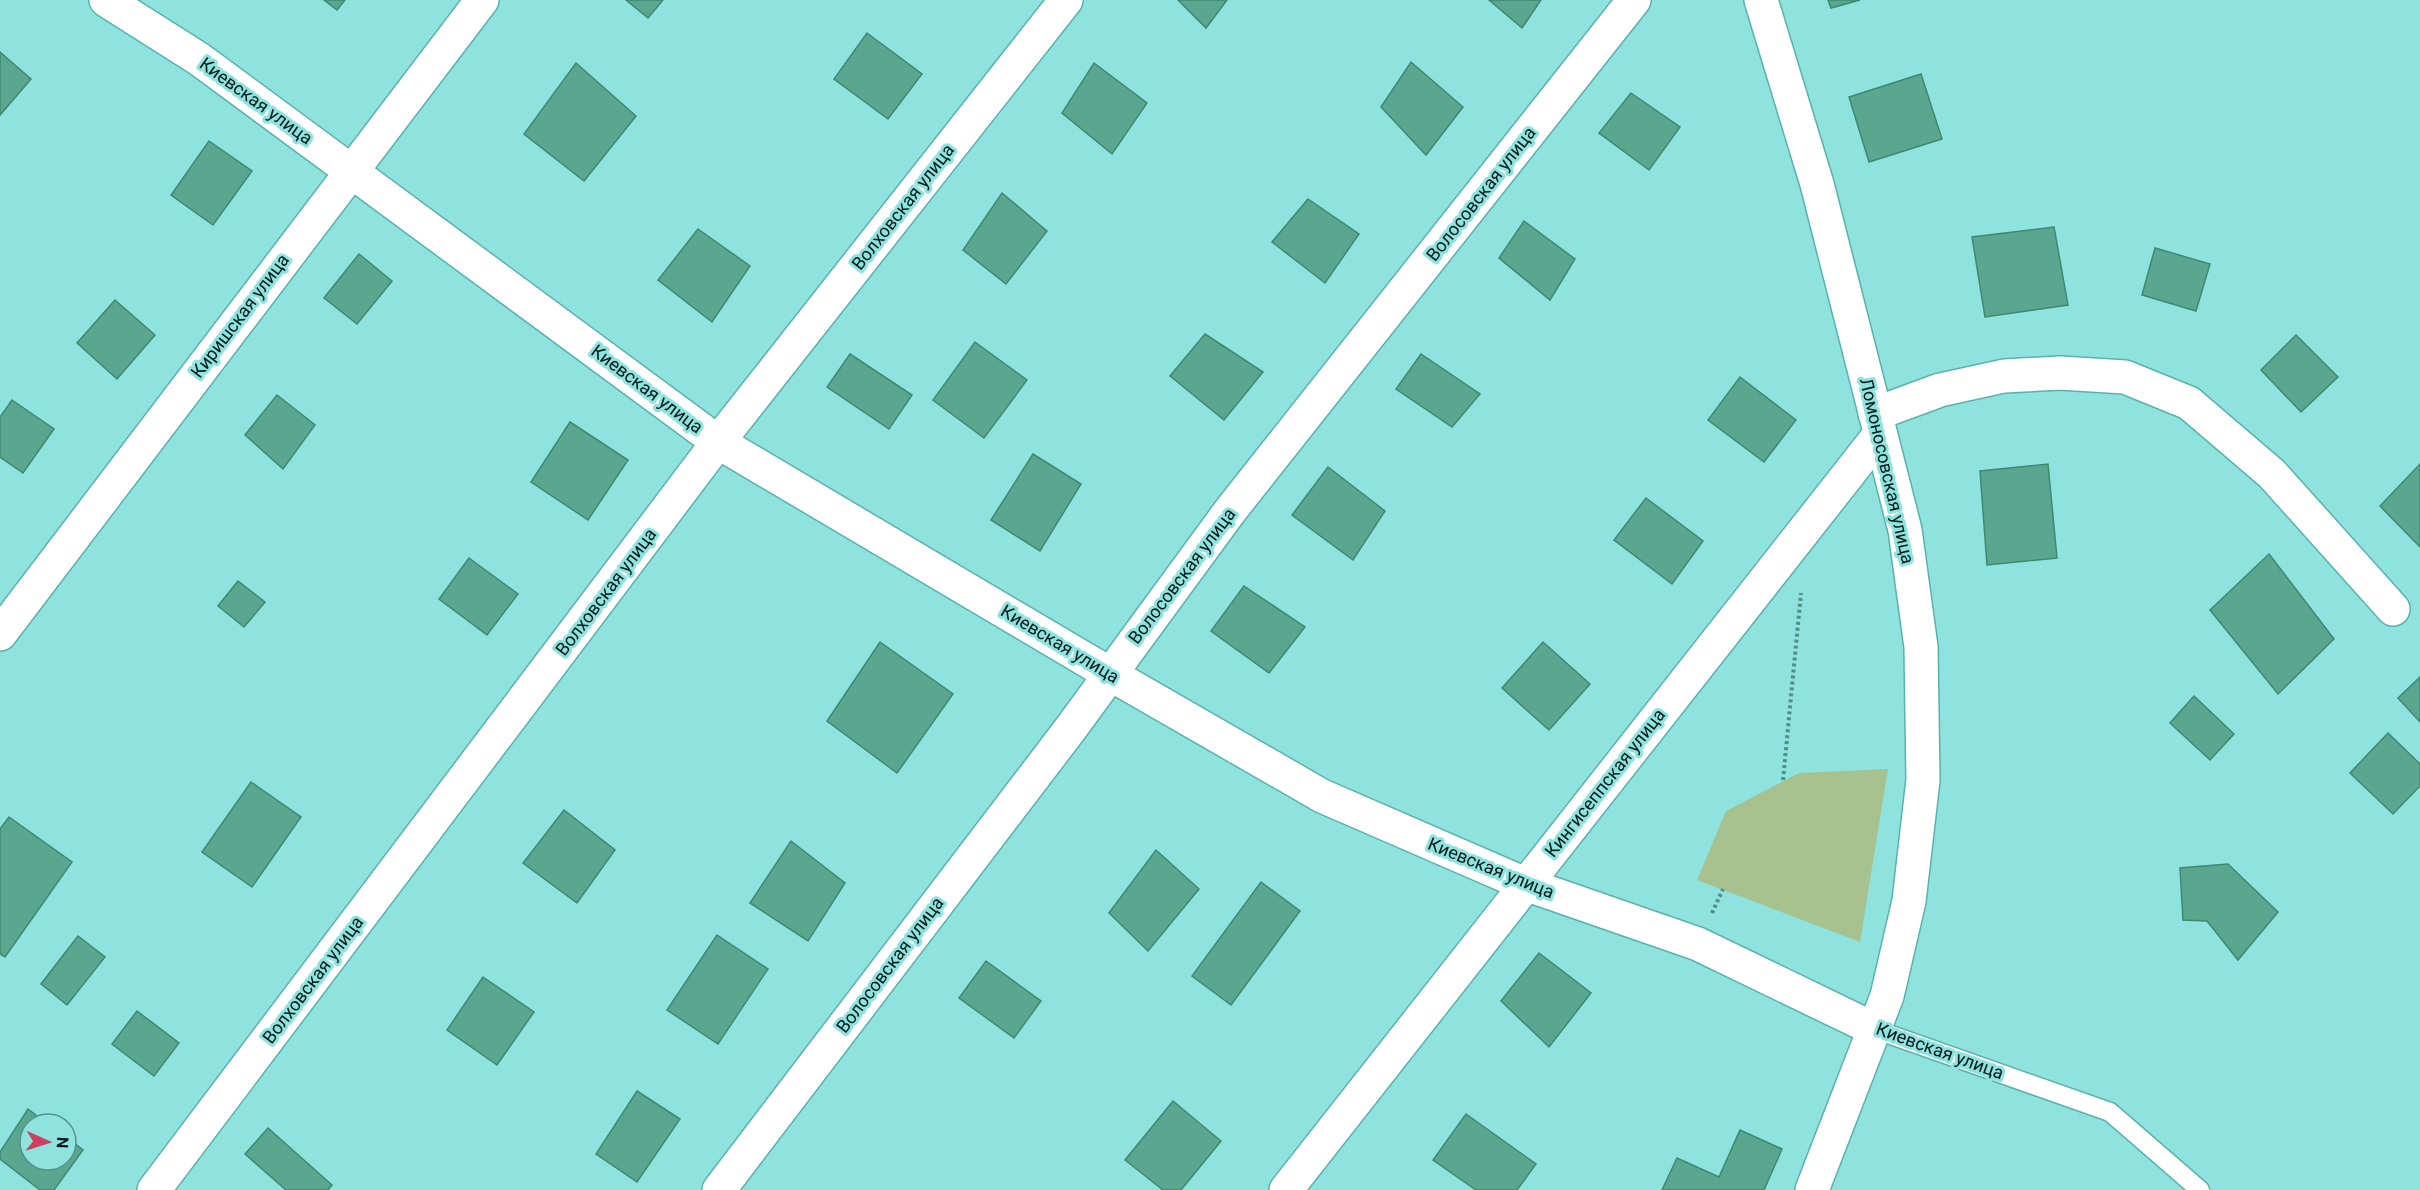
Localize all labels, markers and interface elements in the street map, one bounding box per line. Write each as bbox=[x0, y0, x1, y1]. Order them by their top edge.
street label: Киевская улица bbox=[196, 53, 317, 149]
street label: Волосовская улица bbox=[1422, 122, 1540, 265]
street label: Волховская улица bbox=[847, 140, 958, 274]
street label: Киришская улица bbox=[186, 250, 293, 382]
street label: Киевская улица bbox=[587, 340, 707, 437]
street label: Ломоносовская улица bbox=[1856, 376, 1919, 566]
street label: Волосовская улица bbox=[1124, 504, 1240, 648]
street label: Волховская улица bbox=[551, 524, 660, 659]
street label: Киевская улица bbox=[997, 600, 1123, 687]
street label: Кингисеппская улица bbox=[1540, 704, 1669, 861]
street label: Киевская улица bbox=[1425, 833, 1557, 902]
street label: Волосовская улица bbox=[832, 893, 948, 1037]
street label: Волховская улица bbox=[258, 912, 367, 1047]
street label: Киевская улица bbox=[1873, 1018, 2007, 1083]
north arrow bbox=[18, 1112, 78, 1172]
text: N bbox=[53, 1137, 72, 1149]

